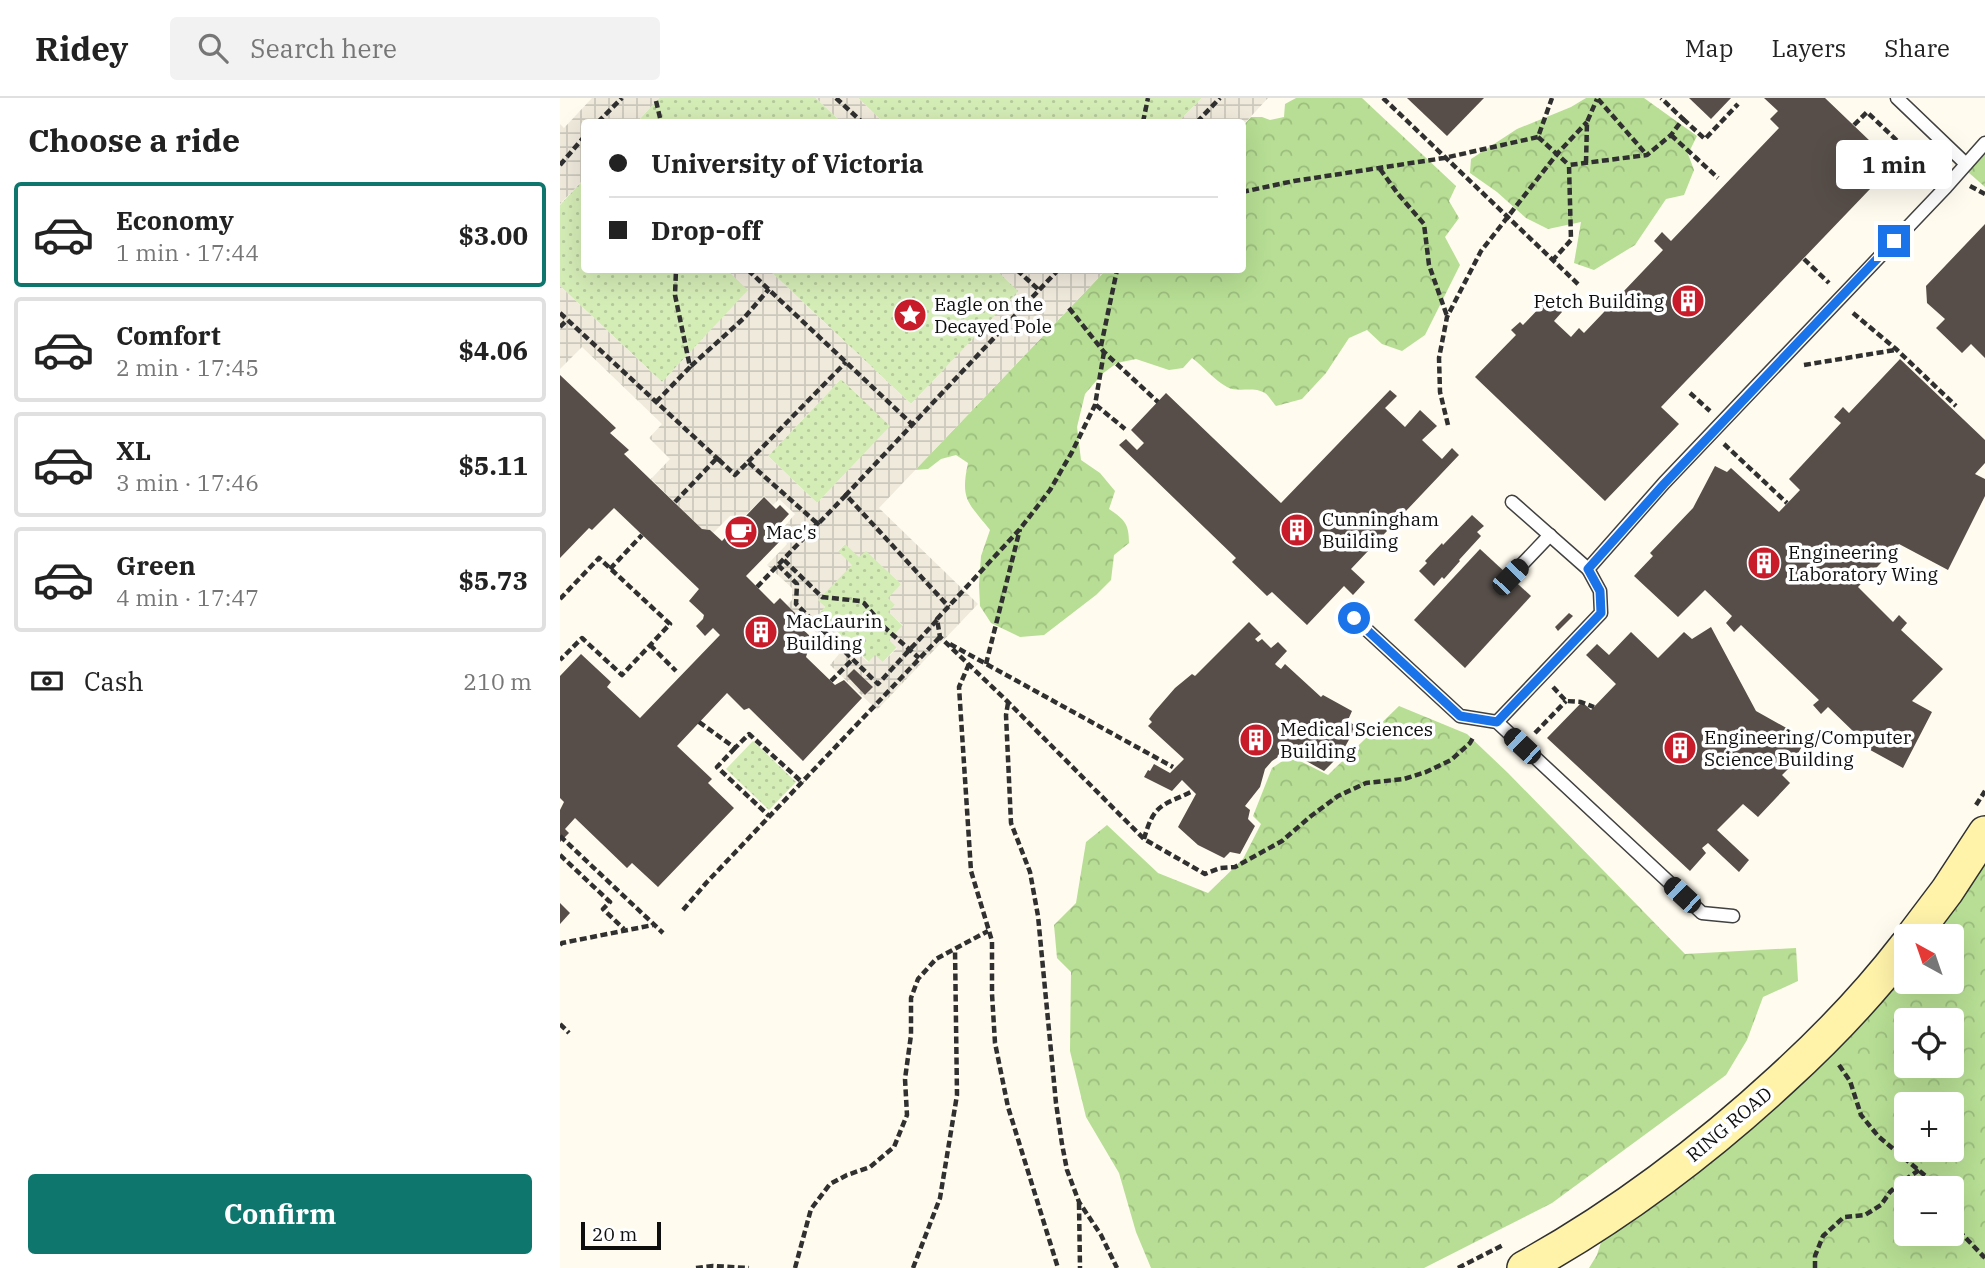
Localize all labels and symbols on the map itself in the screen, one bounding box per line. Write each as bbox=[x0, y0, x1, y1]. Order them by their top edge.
callout: 1 min bbox=[1836, 139, 1952, 188]
route end bbox=[1878, 225, 1910, 257]
building icon: Petch Building bbox=[1669, 282, 1707, 320]
place label: Petch Building bbox=[1534, 289, 1665, 313]
place label: Eagle on the Decayed Pole bbox=[934, 292, 1052, 338]
place icon: Eagle on the Decayed Pole bbox=[891, 296, 929, 334]
place label: Cunningham Building bbox=[1322, 507, 1439, 553]
building icon: Cunningham Building bbox=[1278, 511, 1316, 549]
cafe icon: Mac's bbox=[722, 513, 760, 551]
place label: Mac's bbox=[766, 520, 816, 544]
place label: Engineering Laboratory Wing bbox=[1788, 540, 1939, 586]
building icon: Engineering Laboratory Wing bbox=[1745, 544, 1783, 582]
car bbox=[1488, 555, 1533, 599]
route start bbox=[1338, 602, 1370, 634]
place label: MacLaurin Building bbox=[786, 609, 883, 655]
building icon: MacLaurin Building bbox=[742, 613, 780, 651]
place label: Medical Sciences Building bbox=[1280, 717, 1433, 763]
building icon: Medical Sciences Building bbox=[1237, 721, 1275, 759]
car bbox=[1500, 724, 1545, 768]
place label: Engineering/Computer Science Building bbox=[1704, 725, 1912, 771]
building icon: Engineering/Computer Science Building bbox=[1661, 729, 1699, 767]
car bbox=[1660, 873, 1705, 917]
north arrow bbox=[1894, 924, 1964, 994]
street label: RING ROAD bbox=[1681, 1081, 1777, 1167]
scale bar bbox=[581, 1219, 662, 1251]

